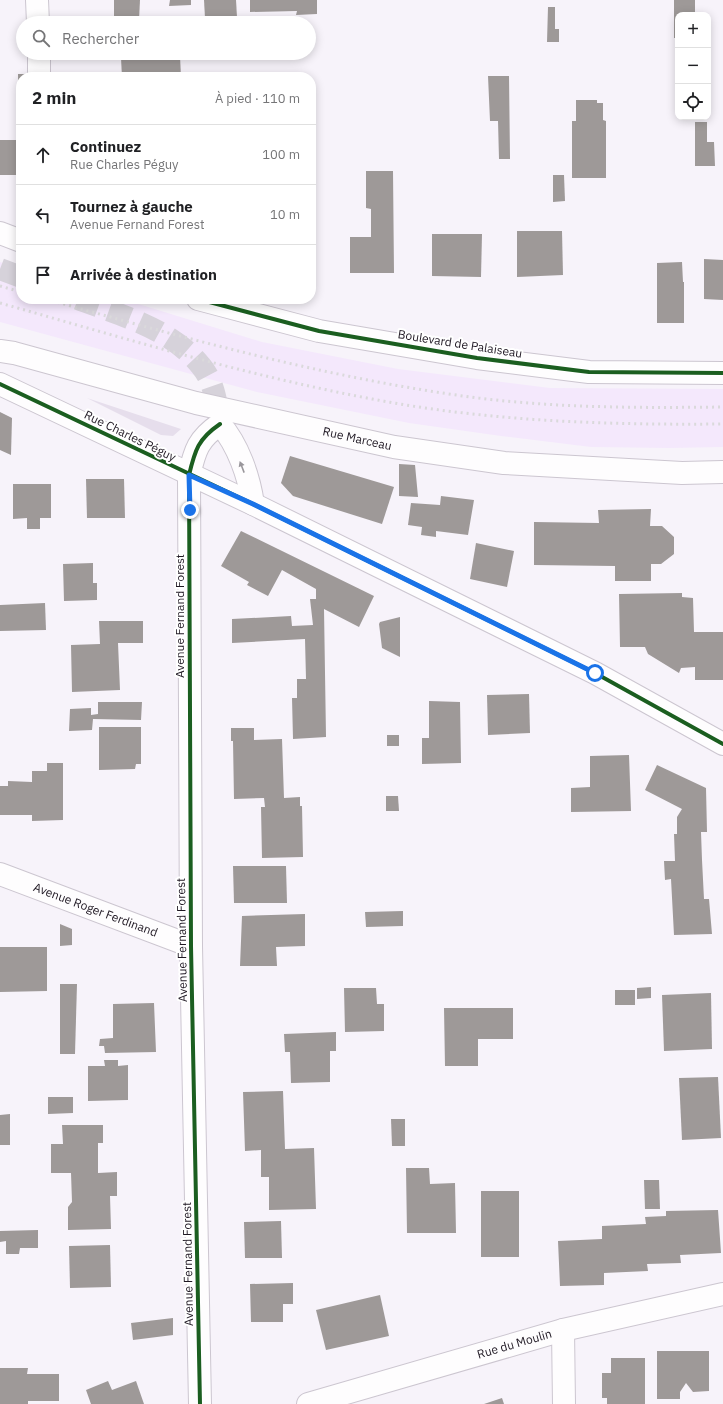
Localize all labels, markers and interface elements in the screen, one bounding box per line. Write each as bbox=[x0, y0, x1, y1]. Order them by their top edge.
map controls bbox=[675, 12, 711, 120]
button: + bbox=[675, 12, 711, 48]
search box bbox=[16, 16, 316, 60]
icon: search bbox=[30, 27, 52, 49]
text: Rechercher bbox=[62, 29, 139, 48]
button: − bbox=[675, 48, 711, 84]
button: locate bbox=[675, 84, 711, 120]
text: 2 min bbox=[32, 87, 76, 109]
text: À pied · 110 m bbox=[215, 90, 300, 107]
text: Continuez bbox=[70, 137, 141, 156]
icon: ahead bbox=[32, 144, 54, 166]
text: 100 m bbox=[262, 146, 300, 163]
text: Rue Charles Péguy bbox=[70, 156, 179, 173]
text: Tournez à gauche bbox=[70, 197, 193, 216]
icon: left bbox=[32, 204, 54, 226]
text: 10 m bbox=[270, 206, 300, 223]
text: Avenue Fernand Forest bbox=[70, 216, 205, 233]
icon: arrive bbox=[32, 264, 54, 286]
text: Arrivée à destination bbox=[70, 265, 217, 284]
street label: Boulevard de Palaiseau bbox=[397, 326, 523, 361]
street label: Rue Charles Péguy bbox=[82, 407, 179, 464]
street label: Rue Marceau bbox=[321, 423, 393, 453]
one-way arrow bbox=[239, 460, 245, 472]
route end bbox=[181, 501, 199, 519]
street label: Avenue Fernand Forest bbox=[172, 554, 187, 678]
route start bbox=[586, 664, 604, 682]
street label: Avenue Fernand Forest bbox=[173, 878, 190, 1002]
street label: Avenue Roger Ferdinand bbox=[31, 879, 160, 940]
street label: Avenue Fernand Forest bbox=[179, 1202, 196, 1326]
street label: Rue du Moulin bbox=[475, 1326, 553, 1362]

